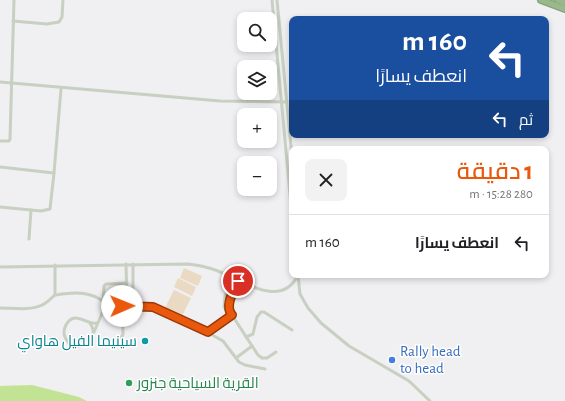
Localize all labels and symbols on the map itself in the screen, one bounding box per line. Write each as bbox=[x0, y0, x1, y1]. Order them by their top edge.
pin bbox=[221, 264, 255, 298]
position arrow bbox=[101, 285, 143, 327]
place label: سينيما الفيل هاواي bbox=[17, 334, 137, 353]
marker: سينيما الفيل هاواي bbox=[140, 336, 150, 346]
place label: Rally head to head bbox=[400, 344, 461, 376]
marker: Rally head to head bbox=[387, 355, 397, 365]
place label: القرية السياحية جنزور bbox=[136, 376, 259, 392]
marker: القرية السياحية جنزور bbox=[124, 378, 134, 388]

